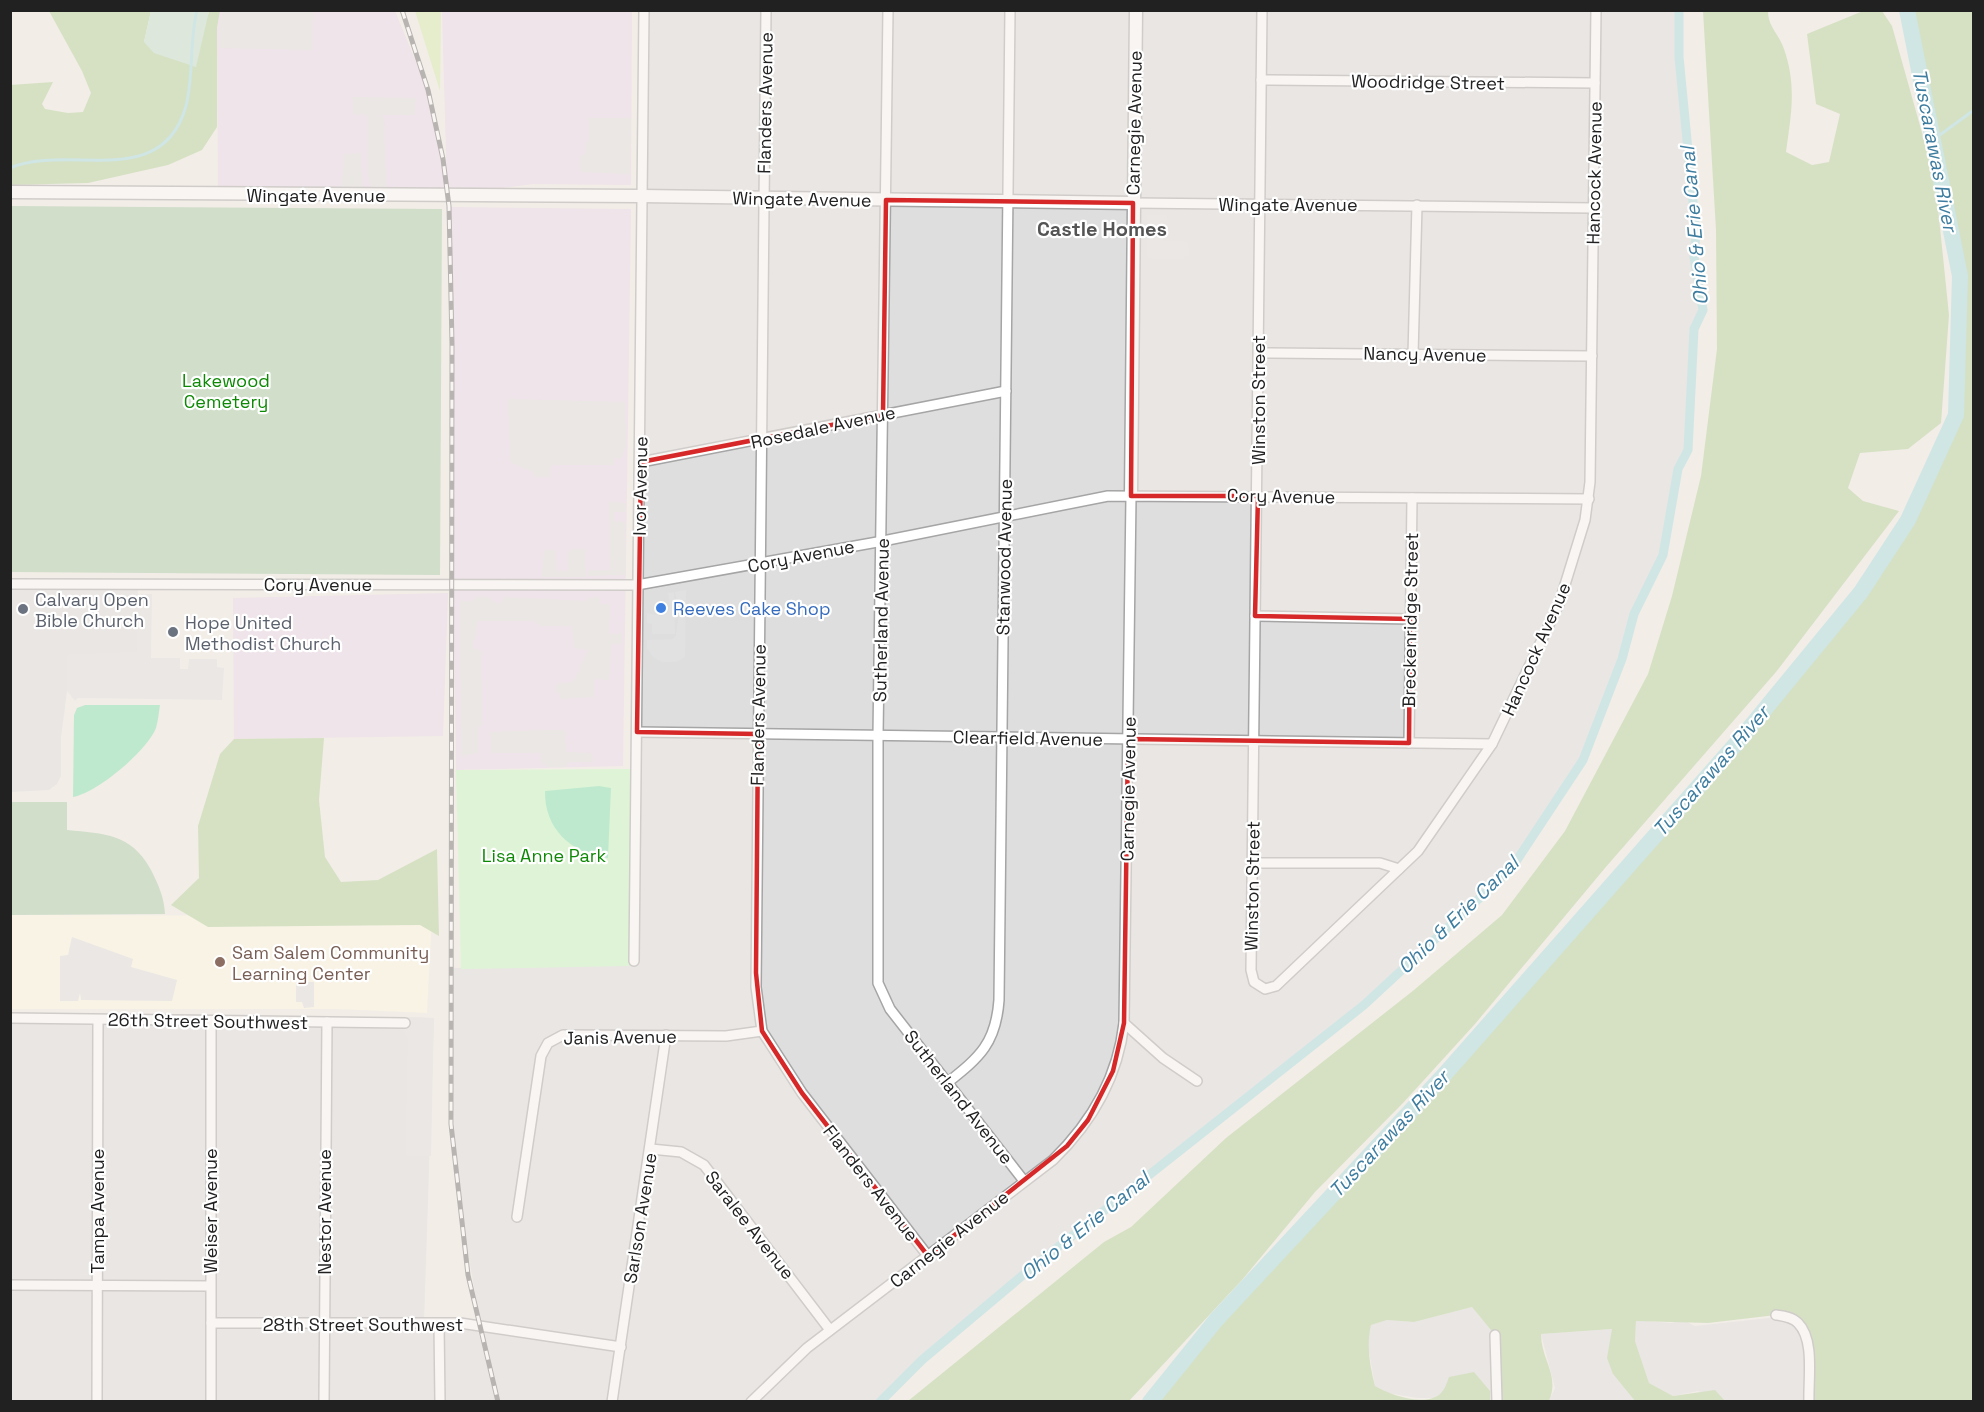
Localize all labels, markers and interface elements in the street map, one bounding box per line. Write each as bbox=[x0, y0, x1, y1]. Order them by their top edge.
street label: Flanders Avenue bbox=[752, 32, 778, 174]
street label: Carnegie Avenue bbox=[1121, 50, 1147, 196]
water label: Tuscarawas River bbox=[1906, 66, 1964, 236]
street label: Woodridge Street bbox=[1351, 69, 1505, 95]
street label: Hancock Avenue bbox=[1581, 101, 1607, 245]
water label: Ohio & Erie Canal bbox=[1674, 144, 1714, 306]
street label: Wingate Avenue bbox=[246, 184, 386, 207]
street label: Wingate Avenue bbox=[732, 186, 872, 212]
street label: Wingate Avenue bbox=[1218, 193, 1358, 216]
district label: Castle Homes bbox=[1037, 216, 1167, 242]
street label: Winston Street bbox=[1247, 335, 1270, 465]
street label: Nancy Avenue bbox=[1363, 341, 1487, 367]
park label: Lakewood Cemetery bbox=[182, 369, 270, 413]
street label: Rosedale Avenue bbox=[748, 400, 898, 454]
street label: Ivor Avenue bbox=[628, 436, 652, 536]
street label: Stanwood Avenue bbox=[991, 479, 1017, 635]
street label: Cory Avenue bbox=[1227, 484, 1335, 508]
street label: Breckenridge Street bbox=[1397, 532, 1423, 708]
street label: Cory Avenue bbox=[746, 534, 856, 578]
street label: Sutherland Avenue bbox=[868, 538, 894, 702]
street label: Cory Avenue bbox=[264, 573, 372, 596]
street label: Hancock Avenue bbox=[1496, 579, 1576, 719]
place label: Calvary Open Bible Church bbox=[35, 588, 149, 632]
place label: Reeves Cake Shop bbox=[673, 597, 831, 620]
marker: Reeves Cake Shop bbox=[654, 601, 668, 615]
marker: Calvary Open Bible Church bbox=[16, 602, 30, 616]
place label: Hope United Methodist Church bbox=[185, 611, 341, 655]
marker: Hope United Methodist Church bbox=[166, 625, 180, 639]
street label: Flanders Avenue bbox=[745, 644, 771, 786]
water label: Tuscarawas River bbox=[1647, 698, 1777, 842]
street label: Carnegie Avenue bbox=[1115, 716, 1141, 862]
street label: Clearfield Avenue bbox=[953, 725, 1103, 751]
street label: Winston Street bbox=[1239, 821, 1265, 951]
park label: Lisa Anne Park bbox=[482, 844, 607, 867]
water label: Ohio & Erie Canal bbox=[1392, 849, 1526, 980]
place label: Sam Salem Community Learning Center bbox=[232, 941, 429, 985]
marker: Sam Salem Community Learning Center bbox=[213, 955, 227, 969]
street label: 26th Street Southwest bbox=[108, 1008, 308, 1034]
street label: Janis Avenue bbox=[563, 1025, 677, 1049]
street label: Sutherland Avenue bbox=[899, 1025, 1019, 1169]
water label: Tuscarawas River bbox=[1323, 1063, 1457, 1203]
street label: Flanders Avenue bbox=[818, 1120, 924, 1246]
street label: Weiser Avenue bbox=[199, 1148, 222, 1274]
street label: Tampa Avenue bbox=[86, 1149, 109, 1273]
street label: Nestor Avenue bbox=[313, 1149, 336, 1275]
street label: Sarlson Avenue bbox=[618, 1151, 662, 1285]
water label: Ohio & Erie Canal bbox=[1015, 1165, 1157, 1286]
street label: Saralee Avenue bbox=[700, 1166, 800, 1284]
street label: Carnegie Avenue bbox=[885, 1185, 1013, 1293]
street label: 28th Street Southwest bbox=[263, 1313, 463, 1336]

